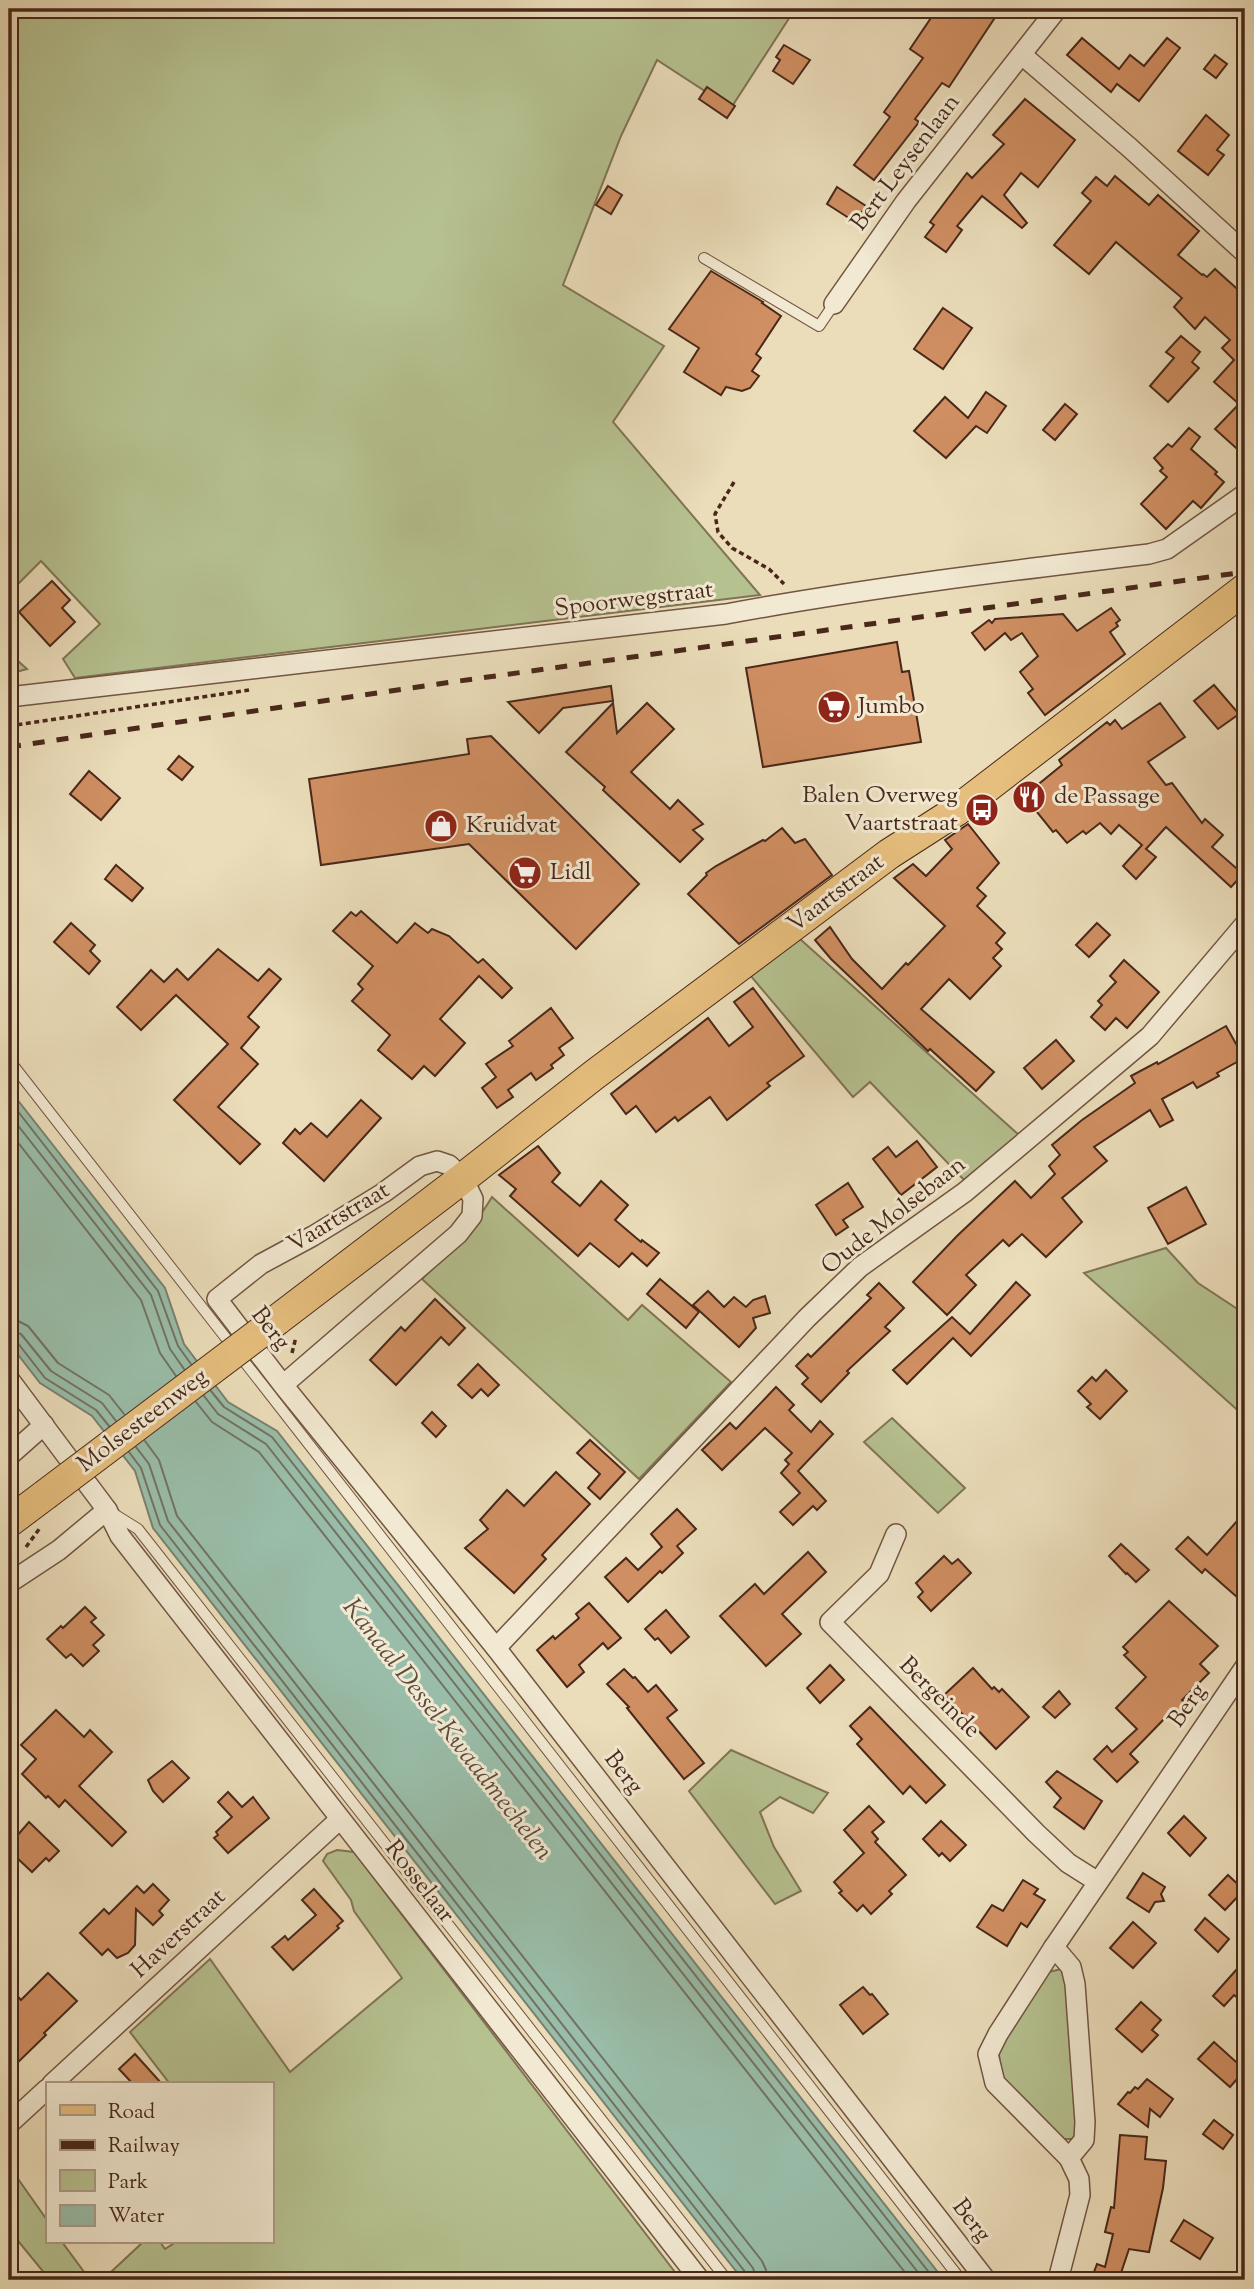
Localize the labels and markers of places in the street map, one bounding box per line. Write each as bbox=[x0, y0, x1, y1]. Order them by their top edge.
supermarket icon: Jumbo bbox=[815, 688, 853, 726]
place label: Jumbo bbox=[856, 690, 925, 724]
restaurant icon: de Passage bbox=[1010, 778, 1048, 816]
place label: Balen Overweg Vaartstraat bbox=[802, 779, 958, 841]
place label: de Passage bbox=[1054, 780, 1160, 814]
bus stop icon: Balen Overweg Vaartstraat bbox=[963, 791, 1001, 829]
shop icon: Kruidvat bbox=[422, 807, 460, 845]
place label: Kruidvat bbox=[466, 809, 557, 843]
supermarket icon: Lidl bbox=[506, 854, 544, 892]
place label: Lidl bbox=[550, 856, 592, 890]

